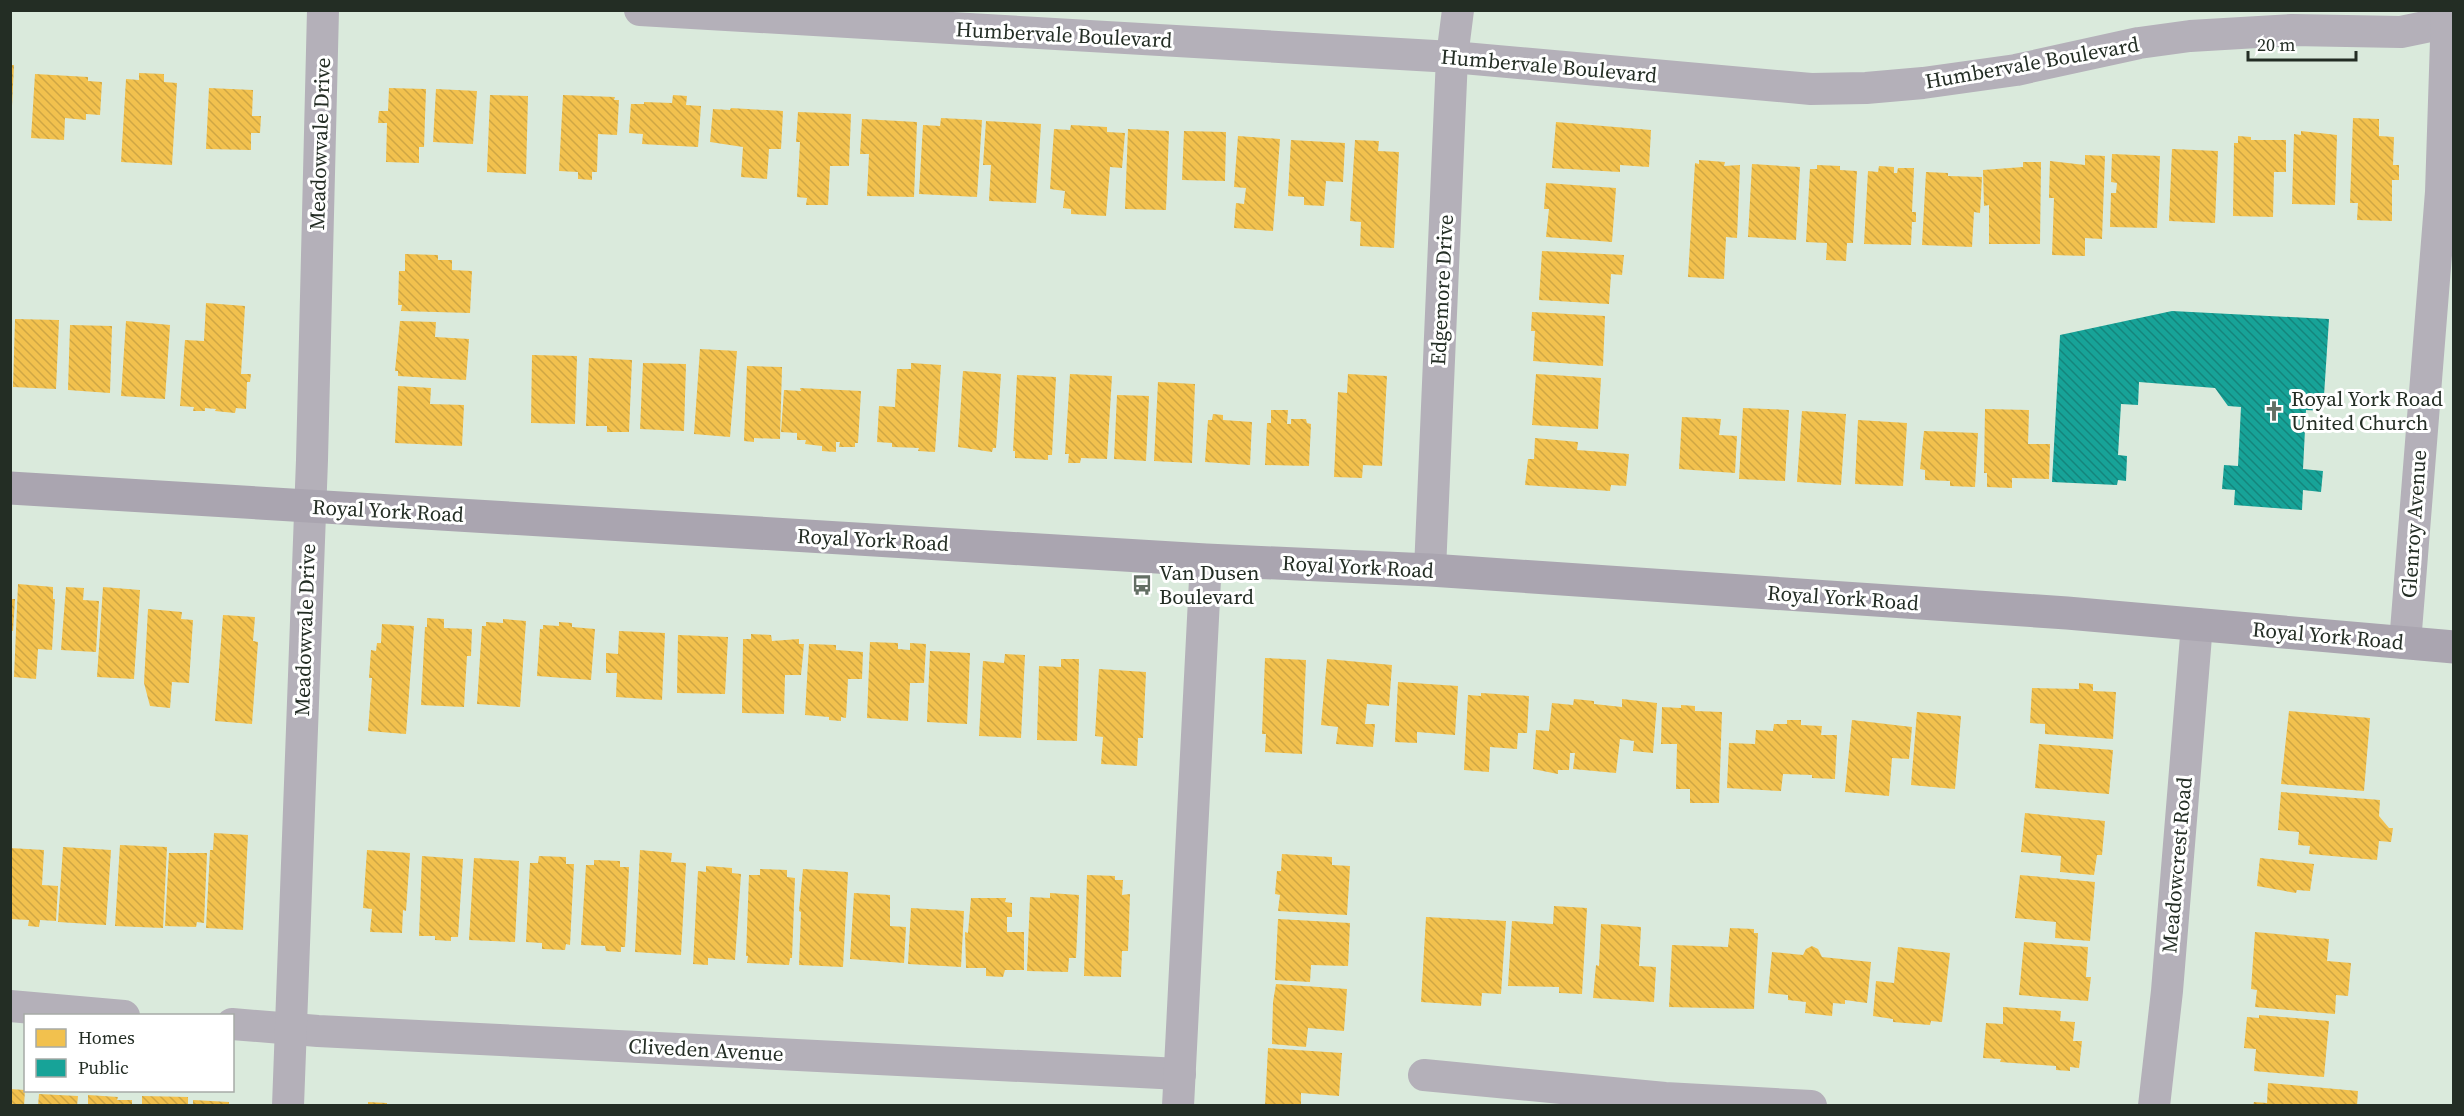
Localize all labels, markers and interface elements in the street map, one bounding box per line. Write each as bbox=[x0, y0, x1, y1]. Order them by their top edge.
street label: Humbervale Boulevard bbox=[955, 14, 1173, 55]
scale bar bbox=[2248, 24, 2356, 62]
street label: Humbervale Boulevard bbox=[1923, 29, 2141, 96]
text: 20 m bbox=[2257, 32, 2295, 57]
street label: Humbervale Boulevard bbox=[1440, 42, 1658, 89]
street label: Meadowvale Drive bbox=[302, 57, 337, 231]
street label: Edgemore Drive bbox=[1423, 214, 1460, 366]
place label: Royal York Road United Church bbox=[2291, 384, 2443, 437]
church icon: Royal York Road United Church bbox=[2262, 399, 2286, 423]
street label: Glenroy Avenue bbox=[2394, 449, 2433, 599]
street label: Royal York Road bbox=[311, 492, 465, 529]
street label: Royal York Road bbox=[796, 521, 950, 558]
street label: Meadowvale Drive bbox=[287, 543, 322, 717]
street label: Royal York Road bbox=[1281, 548, 1435, 585]
place label: Van Dusen Boulevard bbox=[1159, 558, 1260, 611]
bus stop icon: Van Dusen Boulevard bbox=[1130, 573, 1154, 597]
street label: Royal York Road bbox=[1766, 578, 1920, 617]
street label: Royal York Road bbox=[2251, 614, 2405, 657]
street label: Meadowcrest Road bbox=[2154, 776, 2199, 954]
legend bbox=[24, 1014, 234, 1092]
text: Homes bbox=[78, 1025, 135, 1050]
street label: Cliveden Avenue bbox=[628, 1031, 784, 1068]
text: Public bbox=[78, 1055, 129, 1080]

